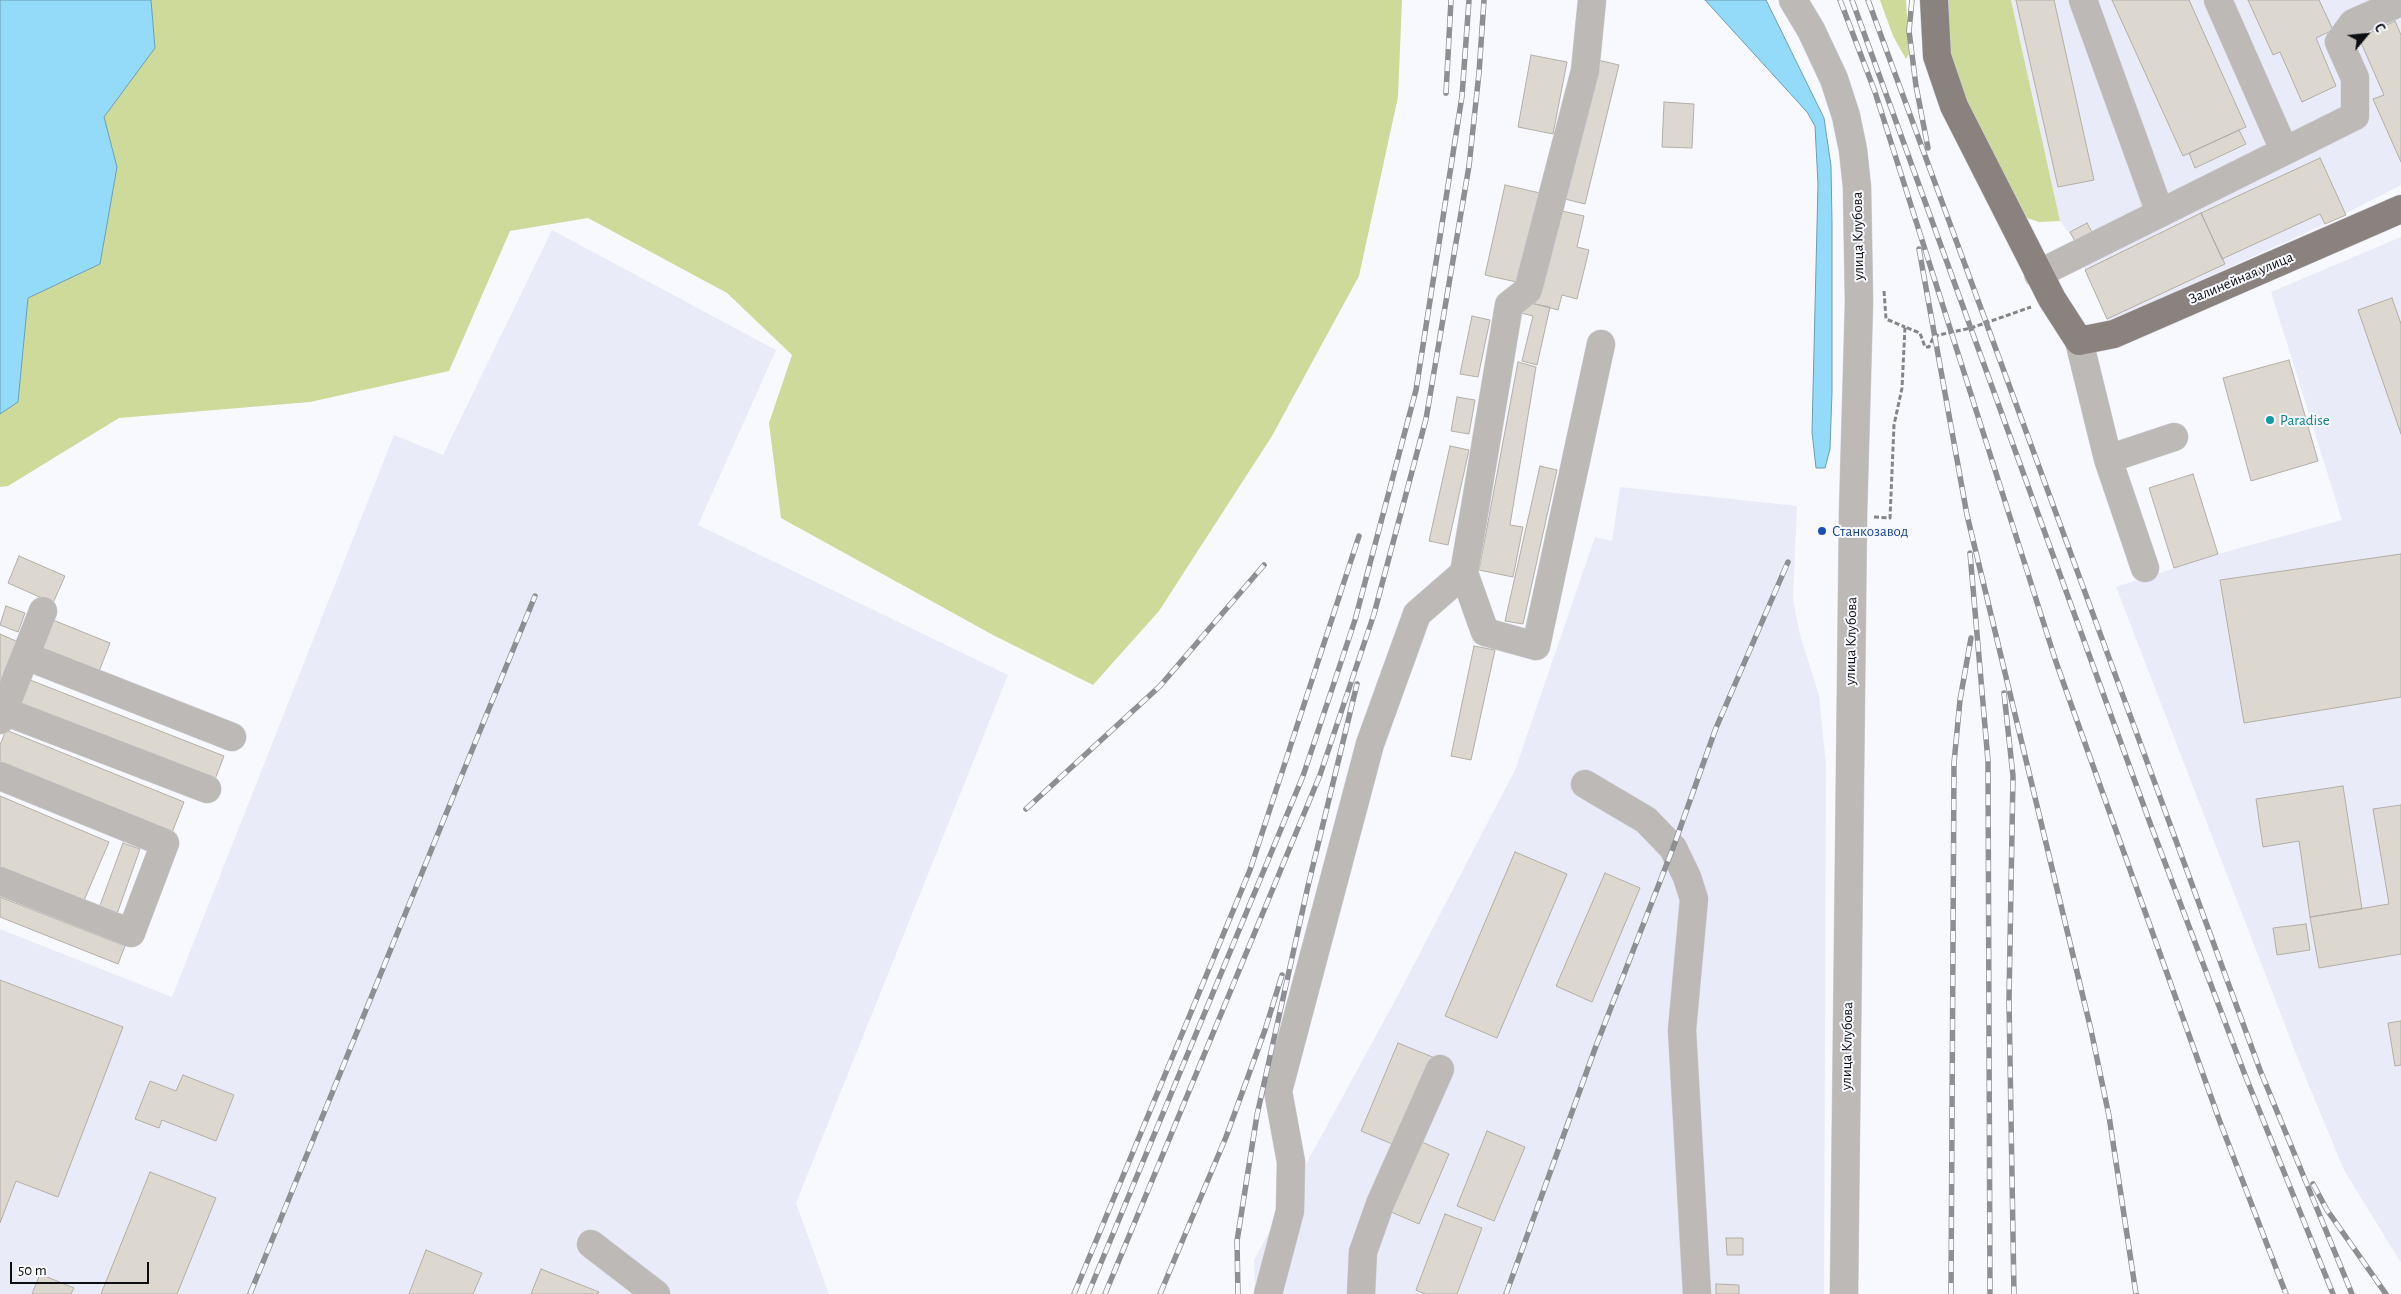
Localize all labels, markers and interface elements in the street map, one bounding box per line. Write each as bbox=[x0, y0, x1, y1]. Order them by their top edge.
north arrow bbox=[2341, 10, 2391, 60]
text: С bbox=[2371, 21, 2387, 35]
street label: улица Клубова bbox=[1848, 192, 1868, 280]
street label: Залинейная улица bbox=[2186, 248, 2296, 308]
place label: Paradise bbox=[2280, 411, 2330, 429]
marker: Paradise bbox=[2264, 414, 2276, 426]
place label: Станкозавод bbox=[1832, 522, 1908, 540]
marker: Станкозавод bbox=[1816, 525, 1828, 537]
street label: улица Клубова bbox=[1841, 597, 1861, 685]
street label: улица Клубова bbox=[1837, 1002, 1857, 1090]
scale bar bbox=[12, 1252, 151, 1284]
text: 50 m bbox=[18, 1263, 47, 1278]

